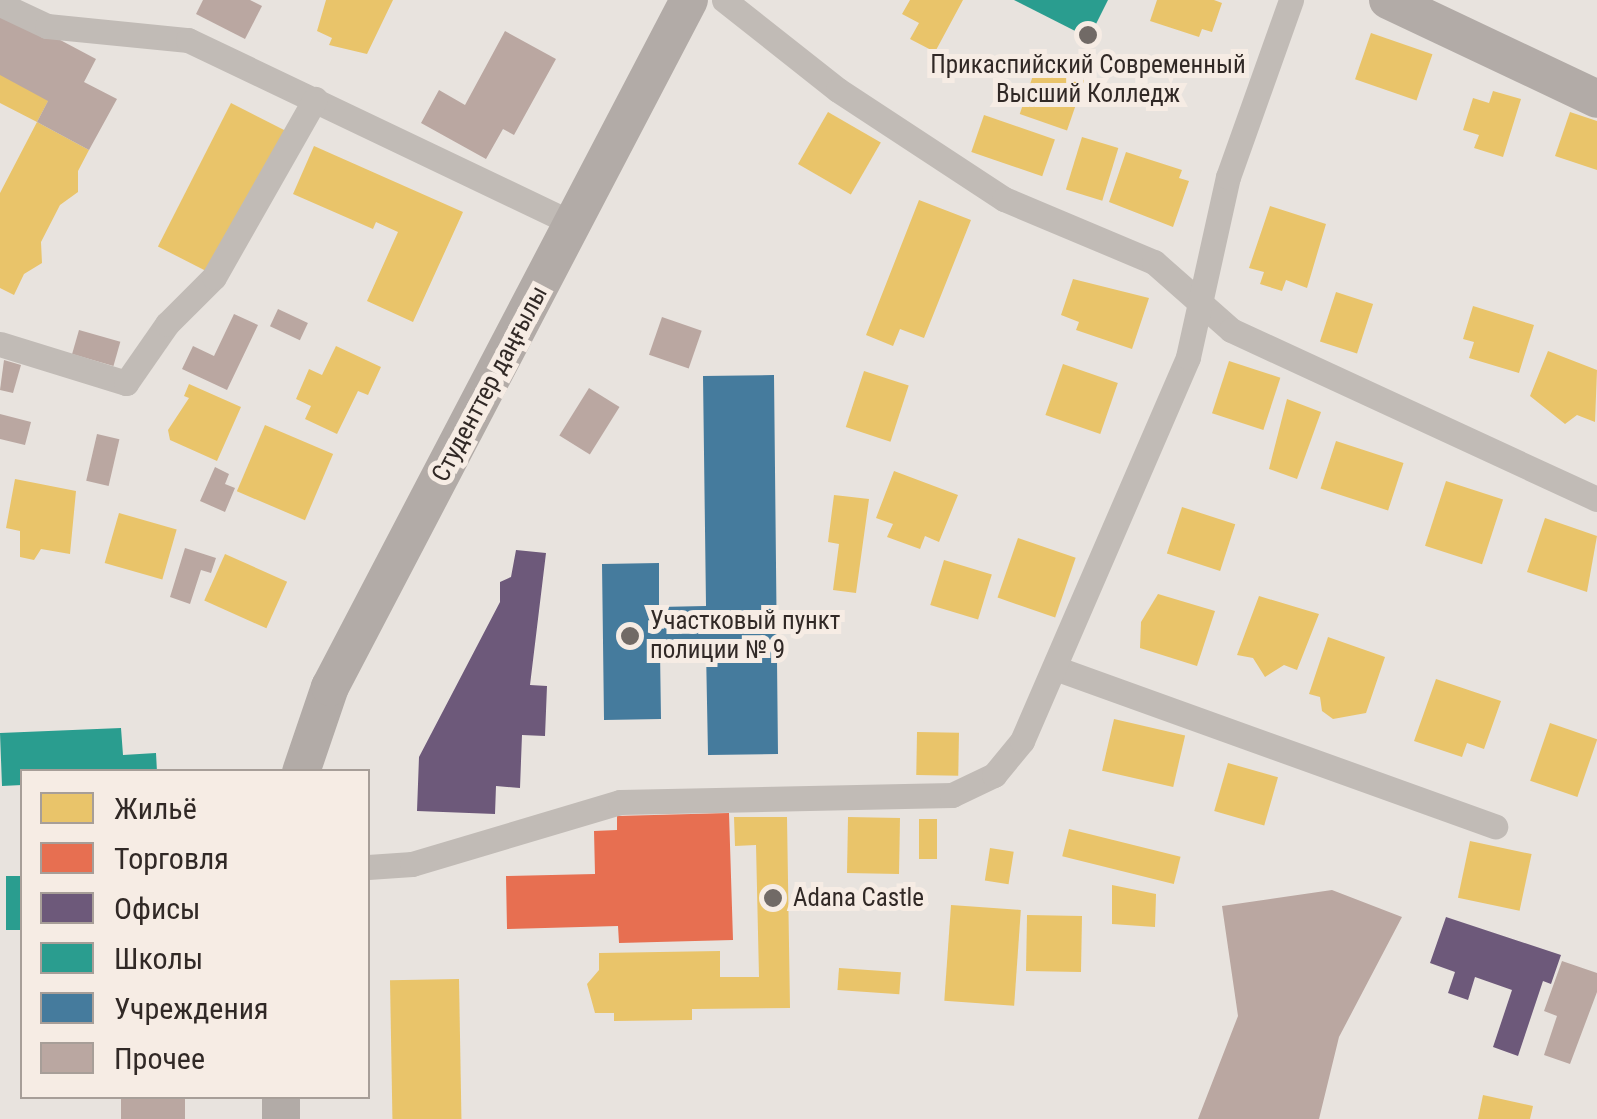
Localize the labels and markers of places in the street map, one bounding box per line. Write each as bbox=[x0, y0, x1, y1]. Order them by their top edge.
marker: Прикаспийский Современный Высший Колледж bbox=[1077, 24, 1099, 46]
place label: Прикаспийский Современный Высший Колледж bbox=[930, 51, 1246, 110]
place label: Участковый пункт полиции № 9 bbox=[650, 607, 840, 666]
marker: Участковый пункт полиции № 9 bbox=[619, 625, 641, 647]
place label: Adana Сastle bbox=[793, 883, 924, 913]
marker: Adana Сastle bbox=[762, 887, 784, 909]

